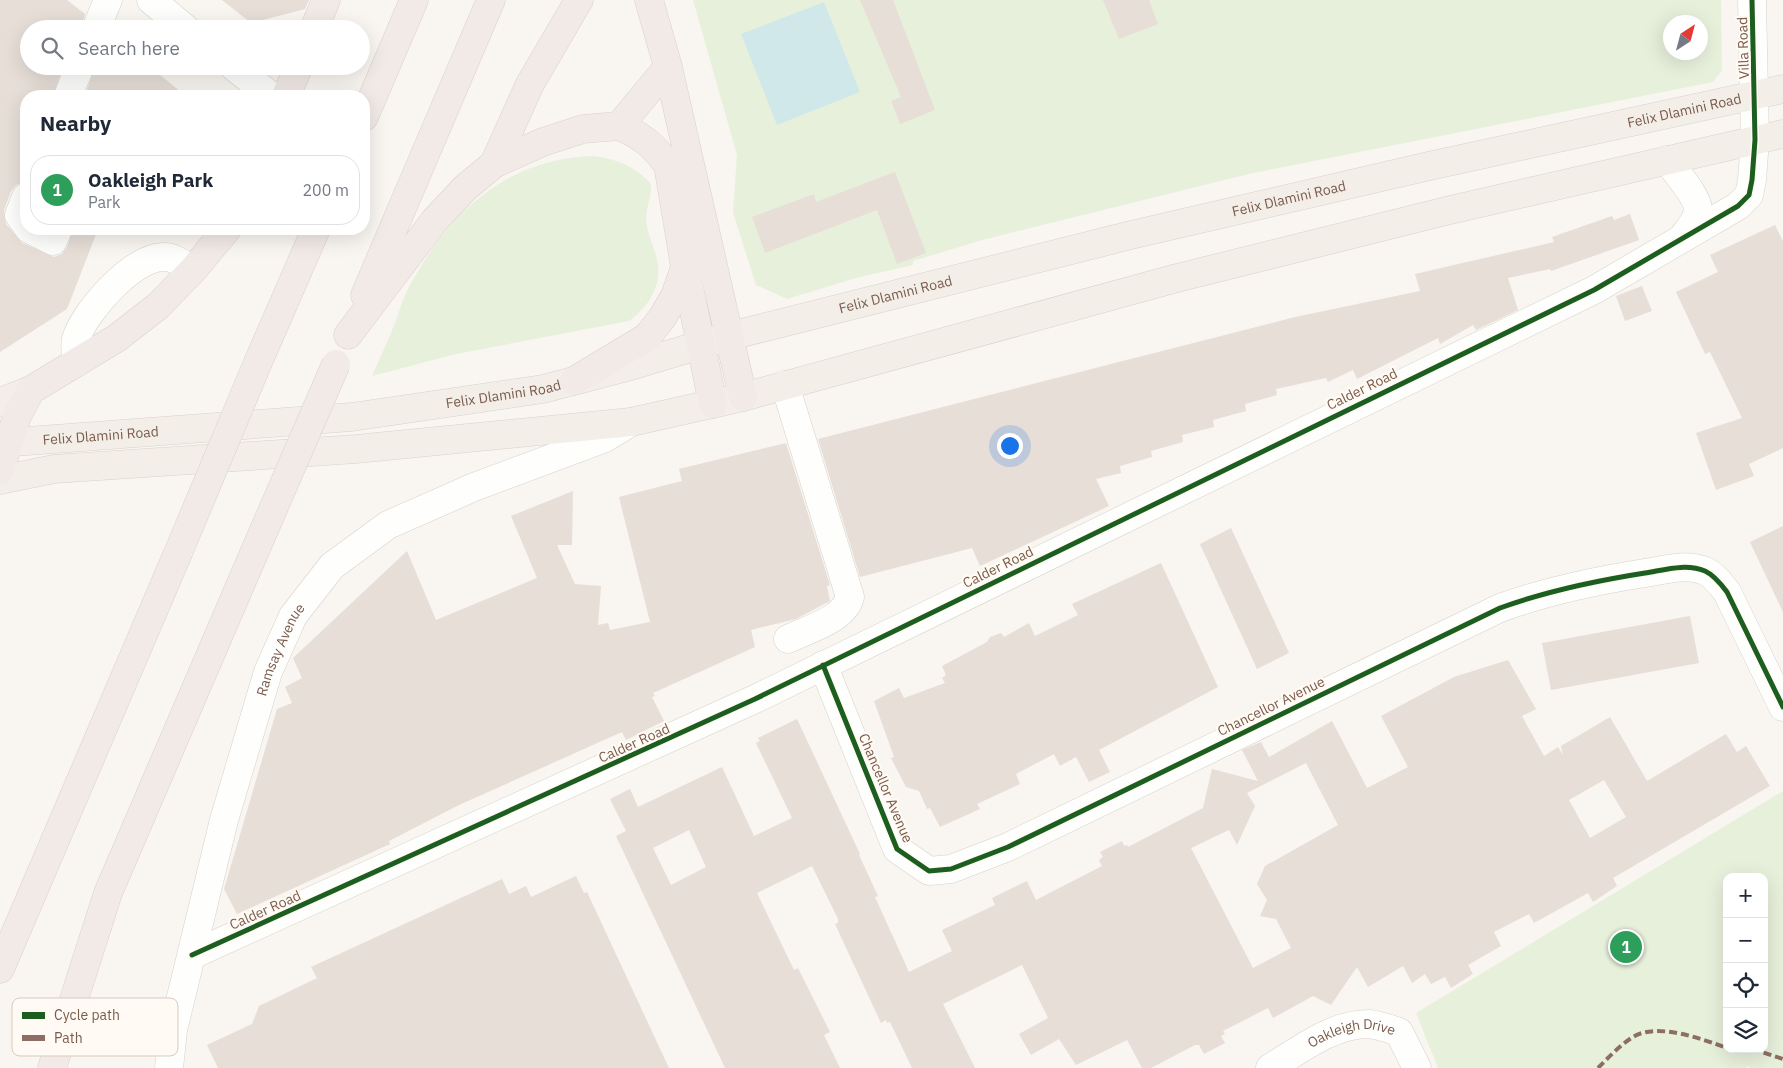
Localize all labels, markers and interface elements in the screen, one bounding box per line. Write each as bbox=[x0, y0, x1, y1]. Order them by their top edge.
north arrow bbox=[1663, 15, 1708, 60]
street label: Villa Road bbox=[1733, 16, 1753, 80]
search box bbox=[20, 20, 370, 75]
icon: search bbox=[38, 34, 66, 62]
text: Search here bbox=[78, 36, 180, 60]
street label: Felix Dlamini Road bbox=[1625, 89, 1743, 132]
text: Nearby bbox=[40, 109, 111, 137]
text: Oakleigh Park bbox=[88, 168, 213, 192]
street label: Felix Dlamini Road bbox=[1230, 177, 1348, 220]
text: 1 bbox=[52, 180, 62, 200]
text: 200 m bbox=[302, 180, 349, 200]
text: Park bbox=[88, 192, 120, 212]
street label: Felix Dlamini Road bbox=[837, 271, 954, 317]
street label: Calder Road bbox=[1324, 364, 1400, 414]
street label: Felix Dlamini Road bbox=[445, 376, 563, 412]
street label: Felix Dlamini Road bbox=[42, 422, 159, 449]
your location bbox=[997, 433, 1023, 459]
street label: Calder Road bbox=[960, 542, 1036, 592]
street label: Ramsay Avenue bbox=[252, 599, 309, 698]
street label: Chancellor Avenue bbox=[1214, 672, 1328, 740]
street label: Calder Road bbox=[595, 719, 673, 767]
street label: Chancellor Avenue bbox=[855, 730, 917, 846]
map controls bbox=[1723, 873, 1768, 1053]
button: + bbox=[1723, 873, 1768, 918]
street label: Calder Road bbox=[226, 886, 304, 934]
button: − bbox=[1723, 918, 1768, 963]
pin: 1 bbox=[1610, 928, 1642, 966]
button: locate bbox=[1723, 963, 1768, 1008]
legend bbox=[12, 998, 178, 1056]
text: Cycle path bbox=[54, 1006, 120, 1024]
button: layers bbox=[1723, 1008, 1768, 1053]
street label: Oakleigh Drive bbox=[1304, 1015, 1398, 1052]
text: Path bbox=[54, 1029, 83, 1047]

